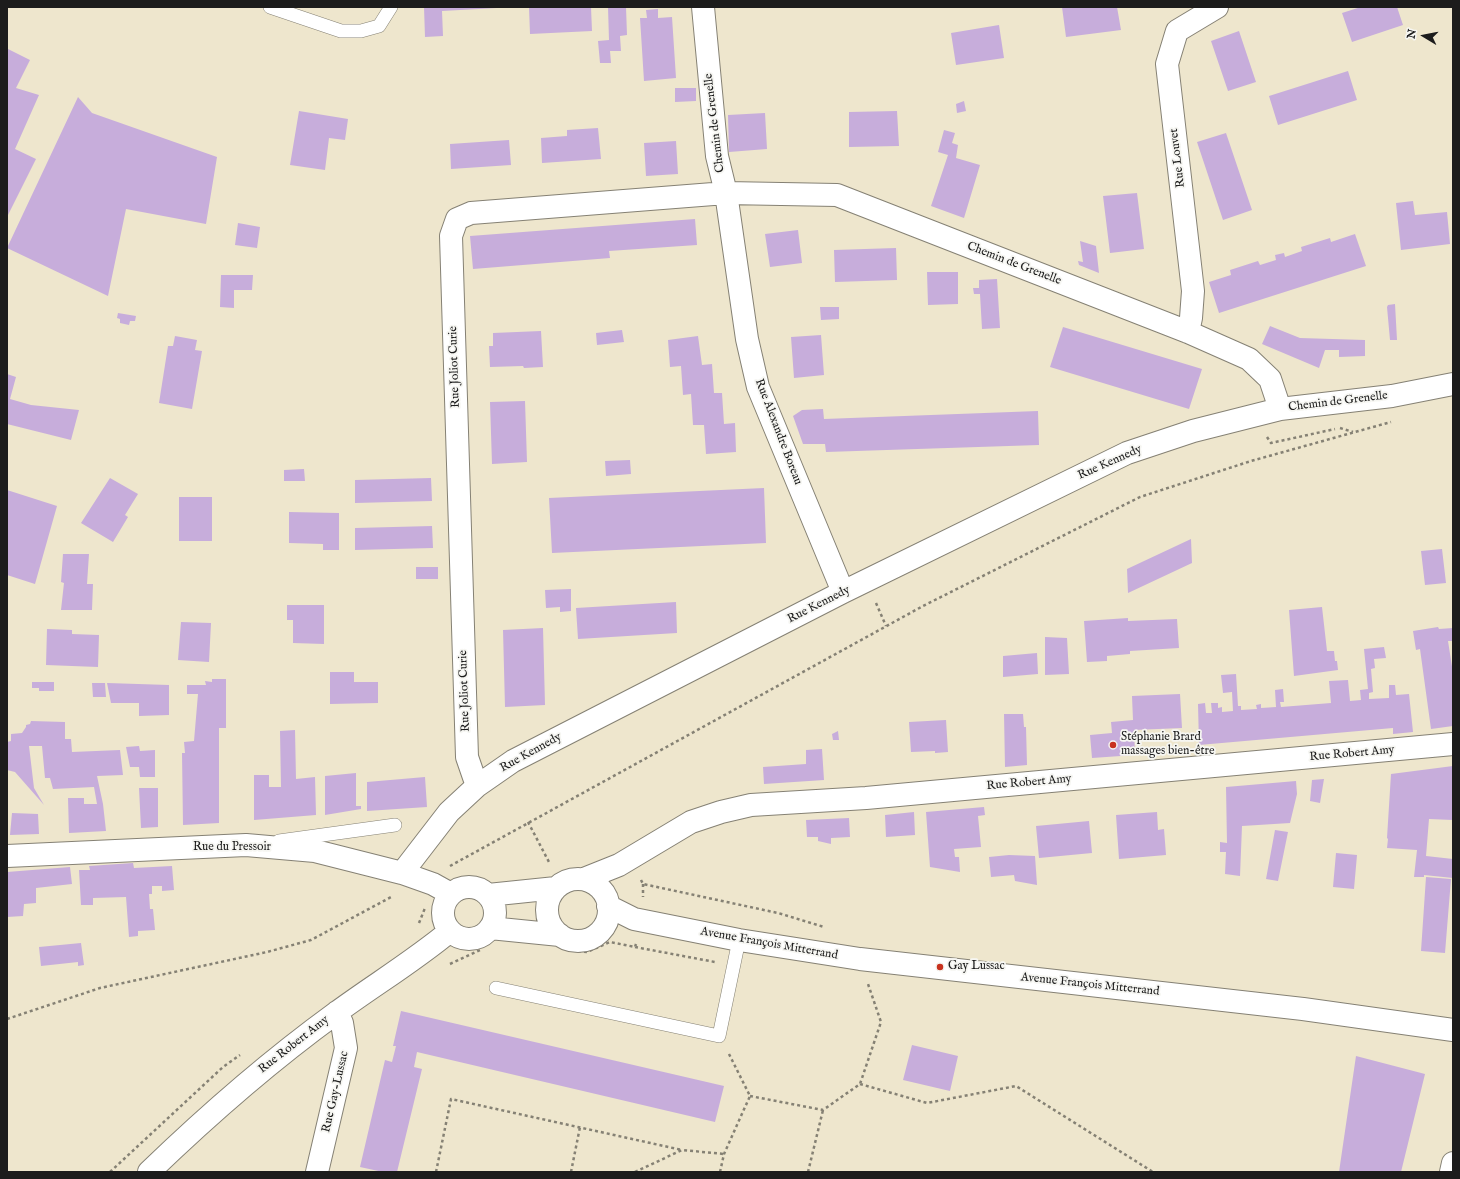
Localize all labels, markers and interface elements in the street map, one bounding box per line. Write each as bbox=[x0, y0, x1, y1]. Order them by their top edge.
north arrow bbox=[1404, 16, 1444, 56]
text: N bbox=[1404, 28, 1420, 40]
street label: Chemin de Grenelle bbox=[702, 73, 728, 173]
street label: Rue Louvet bbox=[1167, 128, 1189, 188]
street label: Chemin de Grenelle bbox=[965, 239, 1063, 289]
street label: Rue Joliot Curie bbox=[446, 326, 464, 408]
street label: Rue Alexandre Boreau bbox=[751, 377, 805, 487]
street label: Chemin de Grenelle bbox=[1288, 389, 1388, 415]
street label: Rue Kennedy bbox=[1076, 443, 1144, 483]
street label: Rue Kennedy bbox=[785, 583, 853, 627]
street label: Rue Joliot Curie bbox=[456, 650, 474, 732]
street label: Rue Kennedy bbox=[498, 730, 564, 776]
place label: Stéphanie Brard massages bien-être bbox=[1121, 731, 1214, 759]
marker: Stéphanie Brard massages bien-être bbox=[1108, 740, 1118, 750]
street label: Rue Robert Amy bbox=[1309, 743, 1395, 765]
street label: Rue Robert Amy bbox=[986, 772, 1072, 794]
street label: Rue du Pressoir bbox=[193, 841, 271, 855]
street label: Avenue François Mitterrand bbox=[699, 925, 839, 963]
place label: Gay Lussac bbox=[948, 960, 1005, 974]
marker: Gay Lussac bbox=[935, 962, 945, 972]
street label: Avenue François Mitterrand bbox=[1020, 971, 1160, 999]
street label: Rue Robert Amy bbox=[256, 1013, 332, 1077]
street label: Rue Gay-Lussac bbox=[320, 1050, 352, 1134]

